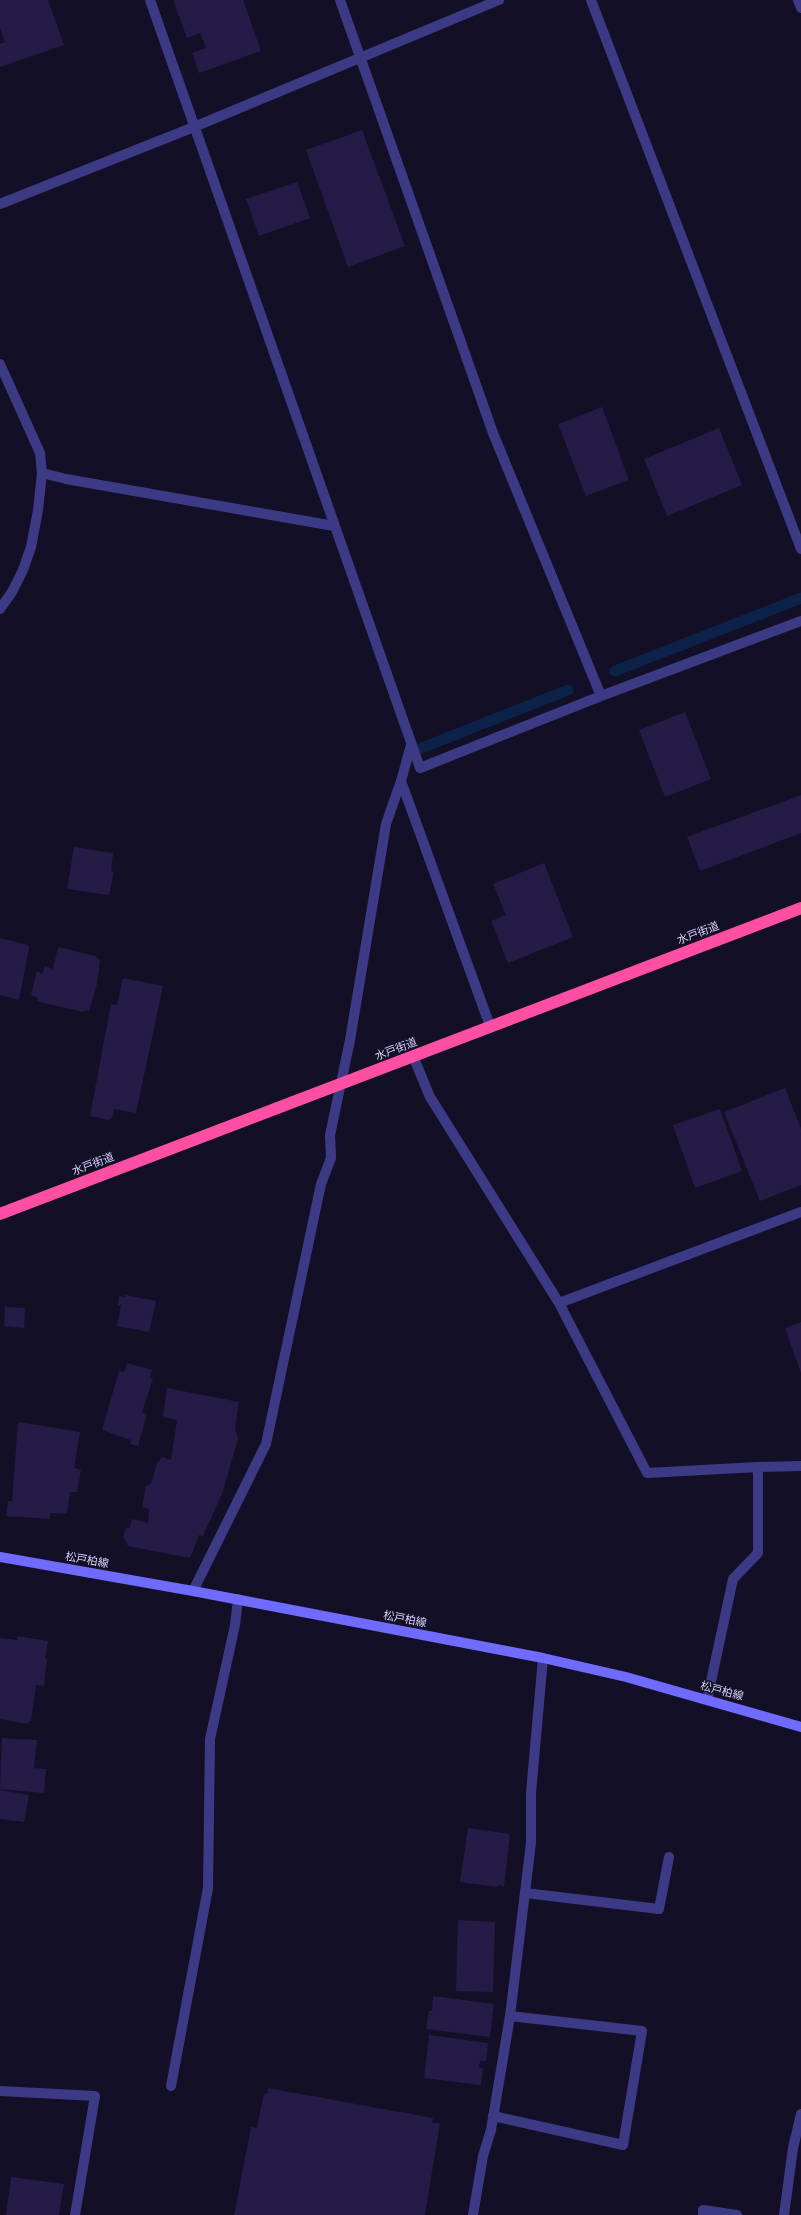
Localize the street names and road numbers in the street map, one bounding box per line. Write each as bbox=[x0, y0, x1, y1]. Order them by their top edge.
street label: 水戸街道 bbox=[675, 919, 721, 947]
street label: 水戸街道 bbox=[373, 1035, 419, 1063]
street label: 水戸街道 bbox=[70, 1150, 116, 1178]
street label: 松戸柏線 bbox=[64, 1550, 110, 1570]
street label: 松戸柏線 bbox=[382, 1608, 428, 1630]
street label: 松戸柏線 bbox=[699, 1679, 745, 1703]

